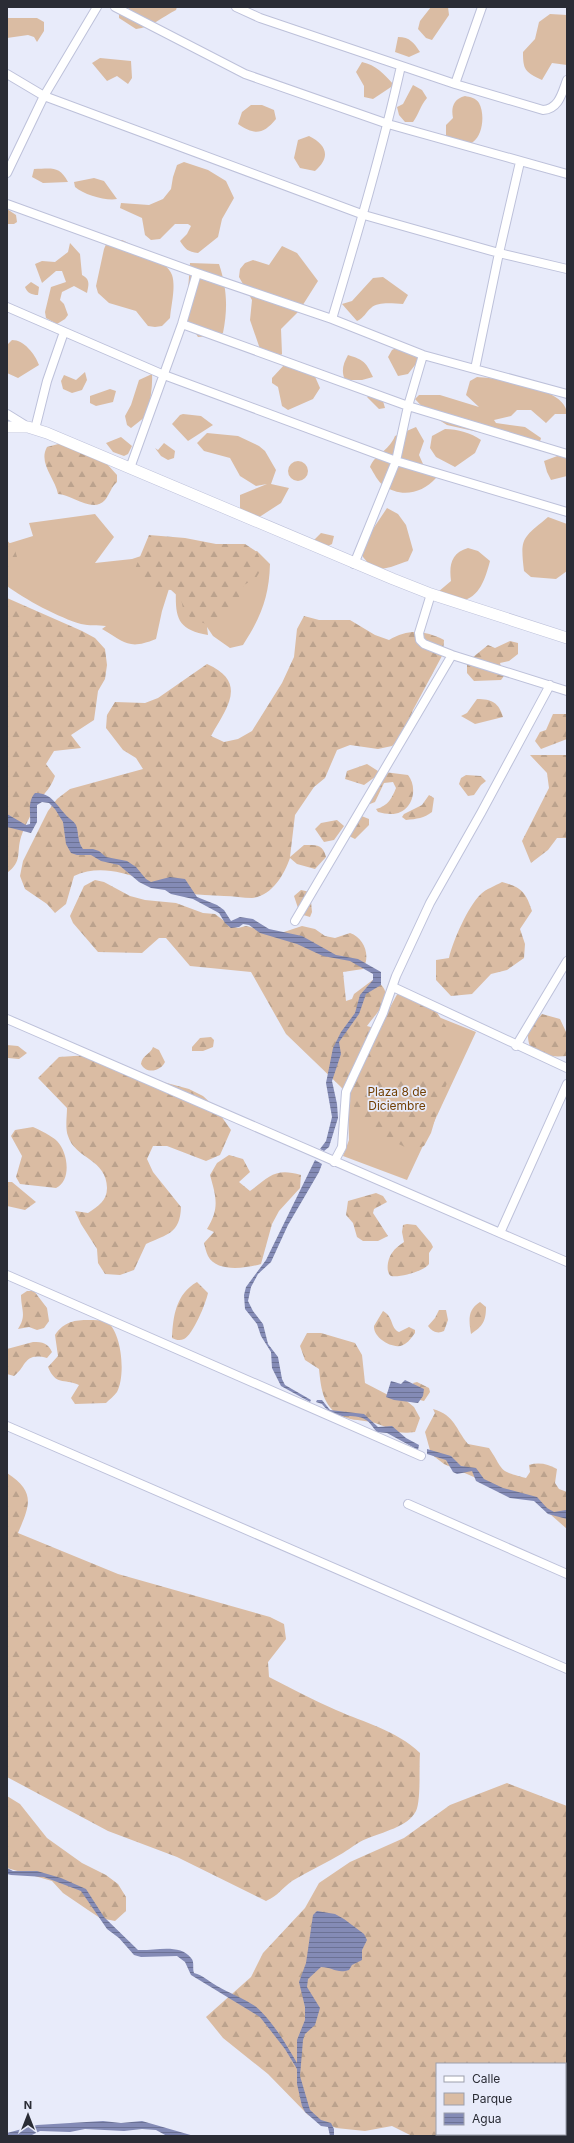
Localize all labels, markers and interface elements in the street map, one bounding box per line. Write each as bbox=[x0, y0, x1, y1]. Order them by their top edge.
park label: Plaza 8 de Diciembre bbox=[367, 1084, 427, 1113]
legend bbox=[436, 2063, 566, 2135]
text: Calle bbox=[472, 2071, 500, 2086]
text: Parque bbox=[472, 2091, 512, 2106]
north arrow bbox=[8, 2095, 48, 2135]
text: N bbox=[24, 2098, 32, 2112]
text: Agua bbox=[472, 2111, 501, 2126]

